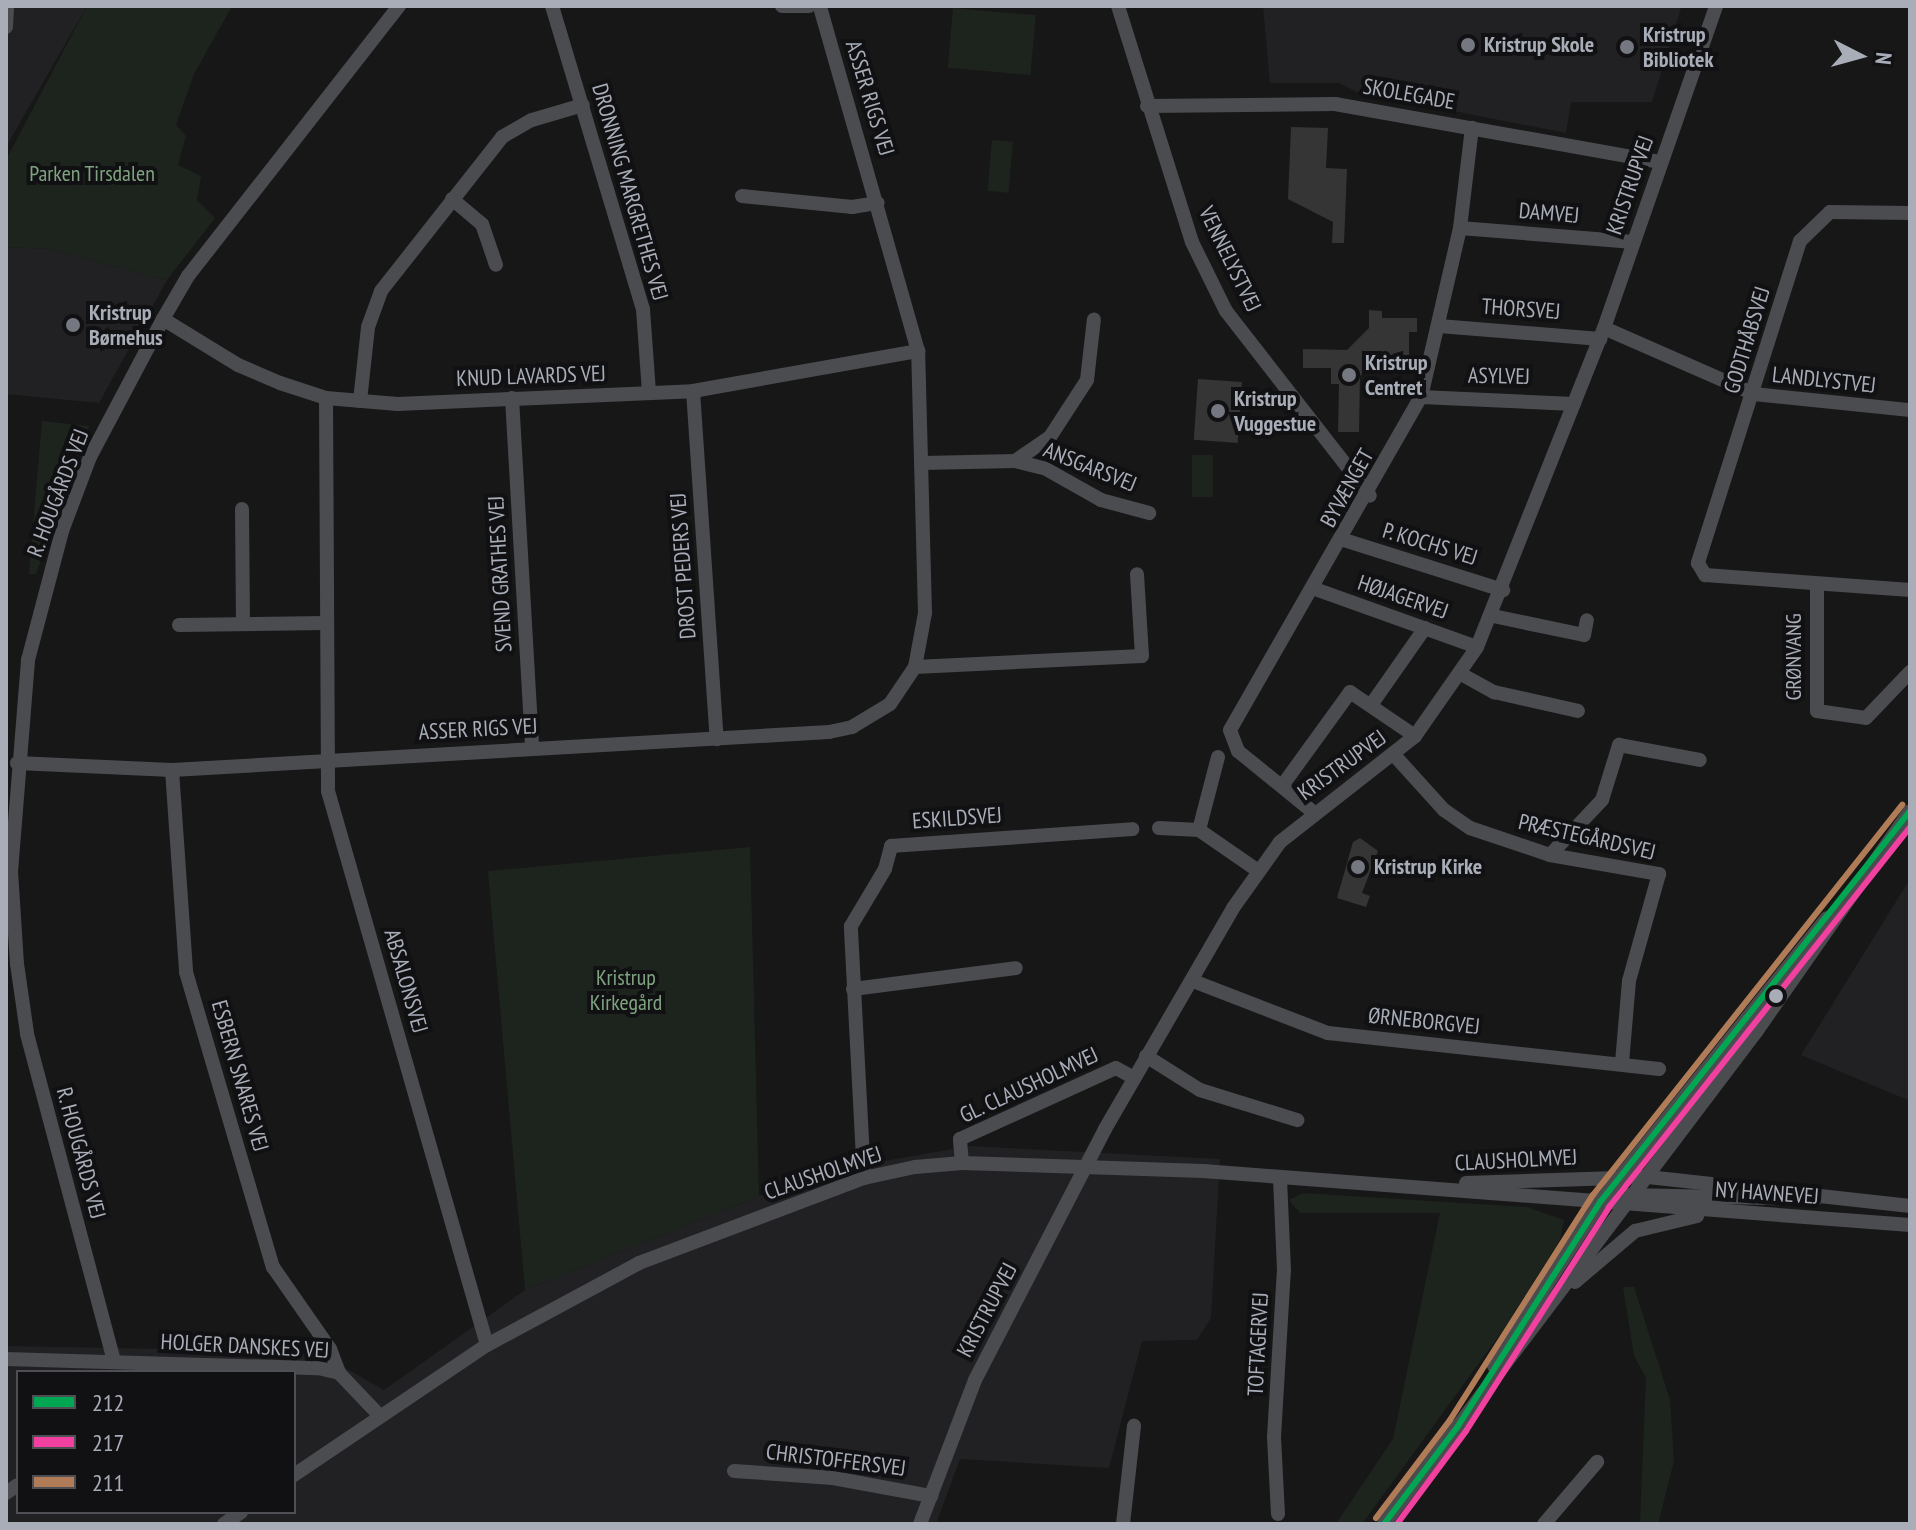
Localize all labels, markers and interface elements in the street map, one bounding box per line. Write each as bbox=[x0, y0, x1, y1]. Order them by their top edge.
north arrow bbox=[1820, 16, 1900, 96]
place label: Kristrup Bibliotek bbox=[1643, 21, 1713, 72]
place label: Kristrup Skole bbox=[1484, 32, 1594, 58]
marker: Kristrup Skole bbox=[1459, 36, 1477, 54]
street label: ASSER RIGS VEJ bbox=[840, 37, 900, 159]
marker: Kristrup Bibliotek bbox=[1618, 38, 1636, 56]
text: N bbox=[1869, 51, 1898, 66]
street label: SKOLEGADE bbox=[1361, 73, 1457, 115]
street label: DRONNING MARGRETHES VEJ bbox=[586, 80, 674, 304]
street label: KRISTRUPVEJ bbox=[1601, 132, 1659, 238]
park label: Parken Tirsdalen bbox=[29, 161, 155, 187]
street label: DAMVEJ bbox=[1518, 197, 1580, 229]
street label: VENNELYSTVEJ bbox=[1193, 202, 1267, 316]
street label: GODTHÅBSVEJ bbox=[1718, 283, 1776, 397]
street label: THORSVEJ bbox=[1481, 293, 1561, 325]
place label: Kristrup Børnehus bbox=[89, 299, 163, 350]
marker: Kristrup Børnehus bbox=[64, 316, 82, 334]
place label: Kristrup Centret bbox=[1365, 349, 1428, 400]
street label: KNUD LAVARDS VEJ bbox=[456, 360, 606, 392]
street label: LANDLYSTVEJ bbox=[1771, 361, 1877, 399]
street label: ASYLVEJ bbox=[1468, 362, 1530, 390]
marker: Kristrup Centret bbox=[1340, 366, 1358, 384]
place label: Kristrup Vuggestue bbox=[1234, 385, 1316, 436]
marker: Kristrup Vuggestue bbox=[1209, 402, 1227, 420]
street label: R. HOUGÅRDS VEJ bbox=[21, 424, 95, 562]
street label: ANSGARSVEJ bbox=[1040, 436, 1140, 498]
street label: BYVÆNGET bbox=[1315, 444, 1379, 532]
street label: DROST PEDERS VEJ bbox=[665, 492, 701, 640]
street label: SVEND GRATHES VEJ bbox=[483, 495, 517, 653]
street label: P. KOCHS VEJ bbox=[1379, 517, 1481, 571]
street label: HØJAGERVEJ bbox=[1354, 569, 1452, 625]
street label: GRØNVANG bbox=[1781, 613, 1807, 701]
street label: ASSER RIGS VEJ bbox=[418, 713, 538, 745]
street label: KRISTRUPVEJ bbox=[1293, 724, 1391, 806]
street label: ESKILDSVEJ bbox=[911, 802, 1003, 834]
street label: PRÆSTEGÅRDSVEJ bbox=[1516, 808, 1658, 866]
place label: Kristrup Kirke bbox=[1374, 854, 1482, 880]
marker: Kristrup Kirke bbox=[1349, 858, 1367, 876]
street label: ABSALONSVEJ bbox=[379, 926, 433, 1036]
park label: Kristrup Kirkegård bbox=[590, 964, 662, 1016]
unlabelled marker bbox=[1768, 988, 1784, 1004]
street label: ESBERN SNARES VEJ bbox=[206, 997, 274, 1155]
street label: ØRNEBORGVEJ bbox=[1367, 1002, 1481, 1040]
street label: GL. CLAUSHOLMVEJ bbox=[955, 1041, 1103, 1129]
street label: R. HOUGÅRDS VEJ bbox=[51, 1084, 111, 1222]
street label: CLAUSHOLMVEJ bbox=[761, 1141, 885, 1205]
street label: CLAUSHOLMVEJ bbox=[1454, 1144, 1578, 1176]
street label: NY HAVNEVEJ bbox=[1714, 1176, 1820, 1210]
street label: KRISTRUPVEJ bbox=[951, 1258, 1023, 1362]
street label: TOFTAGERVEJ bbox=[1242, 1292, 1274, 1396]
street label: HOLGER DANSKES VEJ bbox=[160, 1328, 330, 1364]
legend bbox=[16, 1370, 296, 1514]
text: 212 bbox=[92, 1387, 124, 1418]
text: 217 bbox=[92, 1427, 124, 1458]
street label: CHRISTOFFERSVEJ bbox=[765, 1438, 907, 1482]
text: 211 bbox=[92, 1467, 124, 1498]

